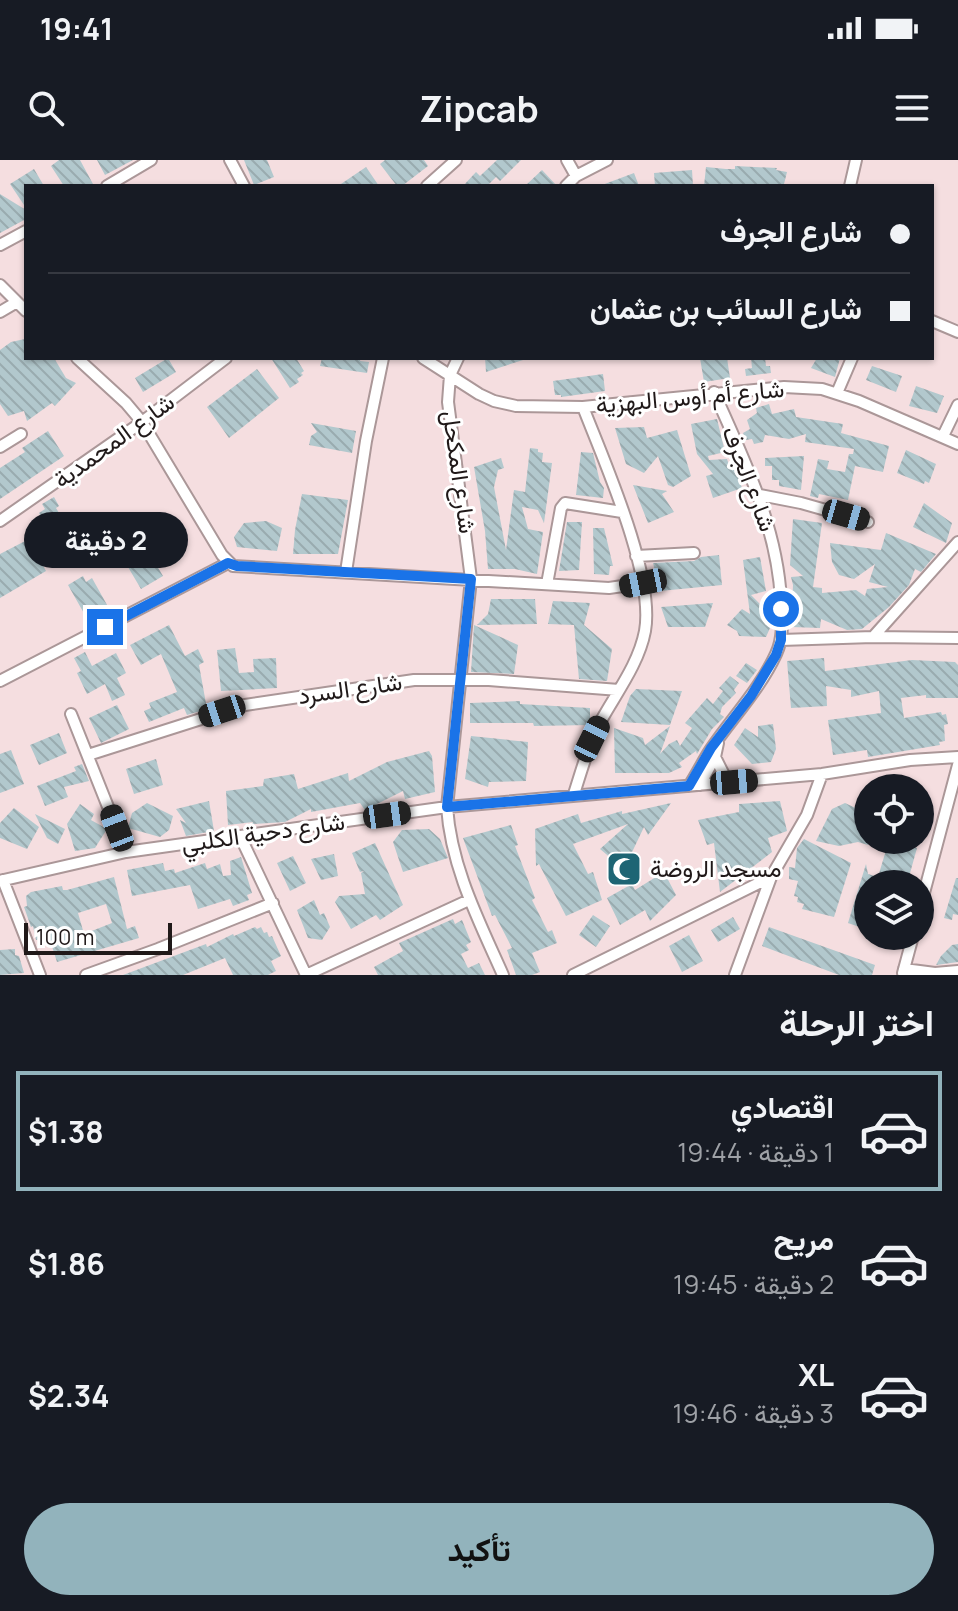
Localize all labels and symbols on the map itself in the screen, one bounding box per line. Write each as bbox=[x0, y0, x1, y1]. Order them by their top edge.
street label: شارع أم أوس البهزية bbox=[594, 371, 786, 421]
street label: شارع المحمدية bbox=[46, 385, 181, 496]
street label: شارع المكحل bbox=[435, 408, 485, 536]
street label: شارع الجرف bbox=[714, 421, 786, 536]
car bbox=[820, 497, 872, 533]
callout: 2 دقيقة bbox=[23, 511, 187, 567]
car bbox=[617, 567, 669, 599]
route start bbox=[763, 591, 799, 627]
route end bbox=[87, 609, 123, 645]
street label: شارع السرد bbox=[296, 664, 404, 712]
car bbox=[195, 692, 249, 730]
car bbox=[571, 712, 613, 766]
car bbox=[709, 768, 759, 796]
car bbox=[362, 800, 412, 830]
car bbox=[97, 801, 137, 855]
street label: شارع دحية الكلبي bbox=[179, 804, 347, 863]
mosque icon: مسجد الروضة bbox=[605, 850, 643, 888]
place label: مسجد الروضة bbox=[650, 851, 782, 884]
scale bar bbox=[24, 919, 172, 955]

